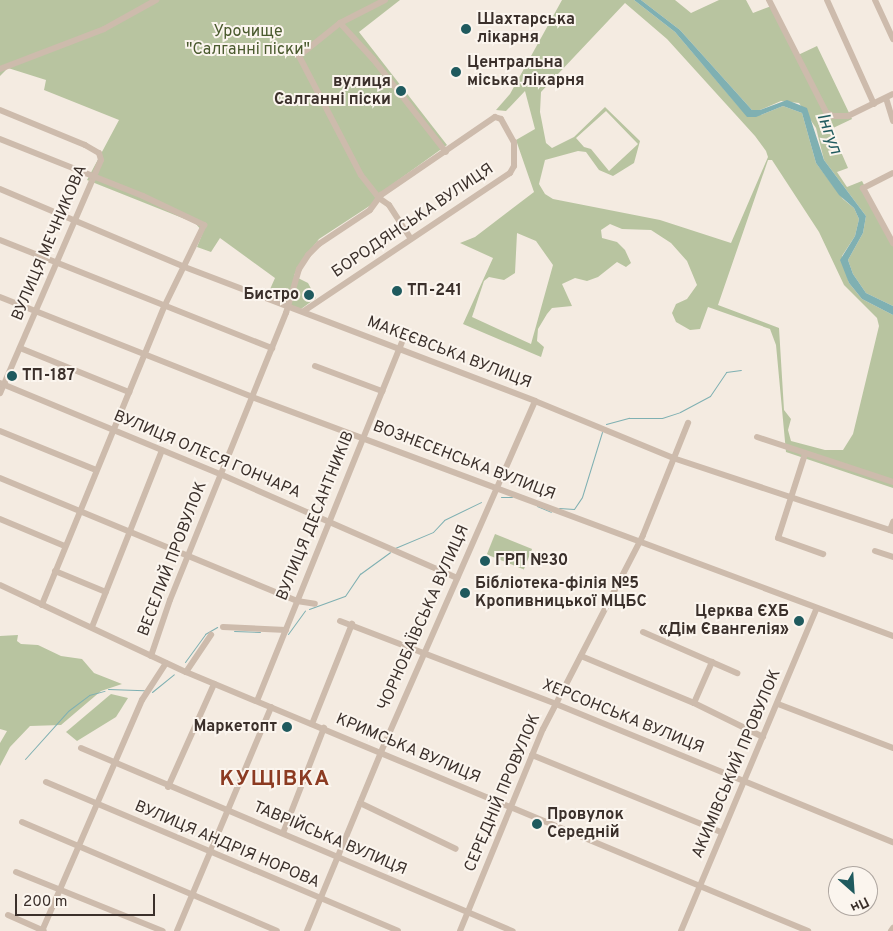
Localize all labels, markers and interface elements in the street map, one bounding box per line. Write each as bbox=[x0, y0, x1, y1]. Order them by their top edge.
place label: Шахтарська лікарня bbox=[477, 10, 575, 48]
park label: Урочище "Салганні піски" bbox=[186, 22, 310, 60]
marker: Шахтарська лікарня bbox=[459, 22, 473, 36]
place label: Центральна міська лікарня bbox=[467, 53, 584, 91]
marker: Центральна міська лікарня bbox=[449, 65, 463, 79]
place label: вулиця Салганні піски bbox=[274, 72, 391, 110]
marker: вулиця Салганні піски bbox=[395, 85, 407, 97]
water label: Інгул bbox=[811, 110, 845, 158]
street label: БОРОДЯНСЬКА ВУЛИЦЯ bbox=[328, 160, 498, 282]
street label: ВУЛИЦЯ МЕЧНИКОВА bbox=[8, 162, 92, 324]
place label: ТП-241 bbox=[407, 281, 462, 301]
place label: Бистро bbox=[243, 285, 299, 305]
marker: ТП-241 bbox=[391, 285, 403, 297]
marker: Бистро bbox=[303, 289, 315, 301]
street label: МАКЕЄВСЬКА ВУЛИЦЯ bbox=[364, 313, 534, 393]
place label: ТП-187 bbox=[22, 366, 75, 386]
marker: ТП-187 bbox=[6, 370, 18, 382]
street label: ВУЛИЦЯ ОЛЕСЯ ГОНЧАРА bbox=[111, 407, 303, 503]
street label: ВОЗНЕСЕНСЬКА ВУЛИЦЯ bbox=[370, 417, 558, 505]
street label: ВУЛИЦЯ ДЕСАНТНИКІВ bbox=[273, 428, 359, 604]
street label: ВЕСЕЛИЙ ПРОВУЛОК bbox=[135, 479, 211, 639]
street label: ЧОРНОБАЇВСЬКА ВУЛИЦЯ bbox=[374, 522, 474, 714]
place label: ГРП №30 bbox=[495, 551, 568, 571]
marker: ГРП №30 bbox=[479, 555, 491, 567]
place label: Бібліотека-філія №5 Кропивницької МЦБС bbox=[475, 574, 647, 612]
marker: Бібліотека-філія №5 Кропивницької МЦБС bbox=[459, 587, 471, 599]
place label: Церква ЄХБ «Дім Євангелія» bbox=[658, 602, 789, 640]
marker: Церква ЄХБ «Дім Євангелія» bbox=[793, 615, 805, 627]
street label: АКИМІВСЬКИЙ ПРОВУЛОК bbox=[688, 667, 786, 861]
street label: ХЕРСОНСЬКА ВУЛИЦЯ bbox=[539, 676, 707, 758]
street label: КРИМСЬКА ВУЛИЦЯ bbox=[332, 710, 484, 788]
street label: СЕРЕДНІЙ ПРОВУЛОК bbox=[461, 711, 545, 875]
place label: Маркетопт bbox=[193, 717, 277, 737]
marker: Маркетопт bbox=[281, 721, 293, 733]
district label: КУЩІВКА bbox=[219, 767, 331, 793]
street label: ВУЛИЦЯ АНДРІЯ НОРОВА bbox=[131, 797, 323, 893]
street label: ТАВРІЙСЬКА ВУЛИЦЯ bbox=[250, 798, 410, 880]
place label: Провулок Середній bbox=[547, 805, 624, 843]
marker: Провулок Середній bbox=[531, 818, 543, 830]
north arrow bbox=[828, 866, 878, 916]
scale bar bbox=[18, 884, 158, 916]
text: Пн bbox=[847, 892, 872, 916]
text: 200 m bbox=[23, 893, 68, 912]

